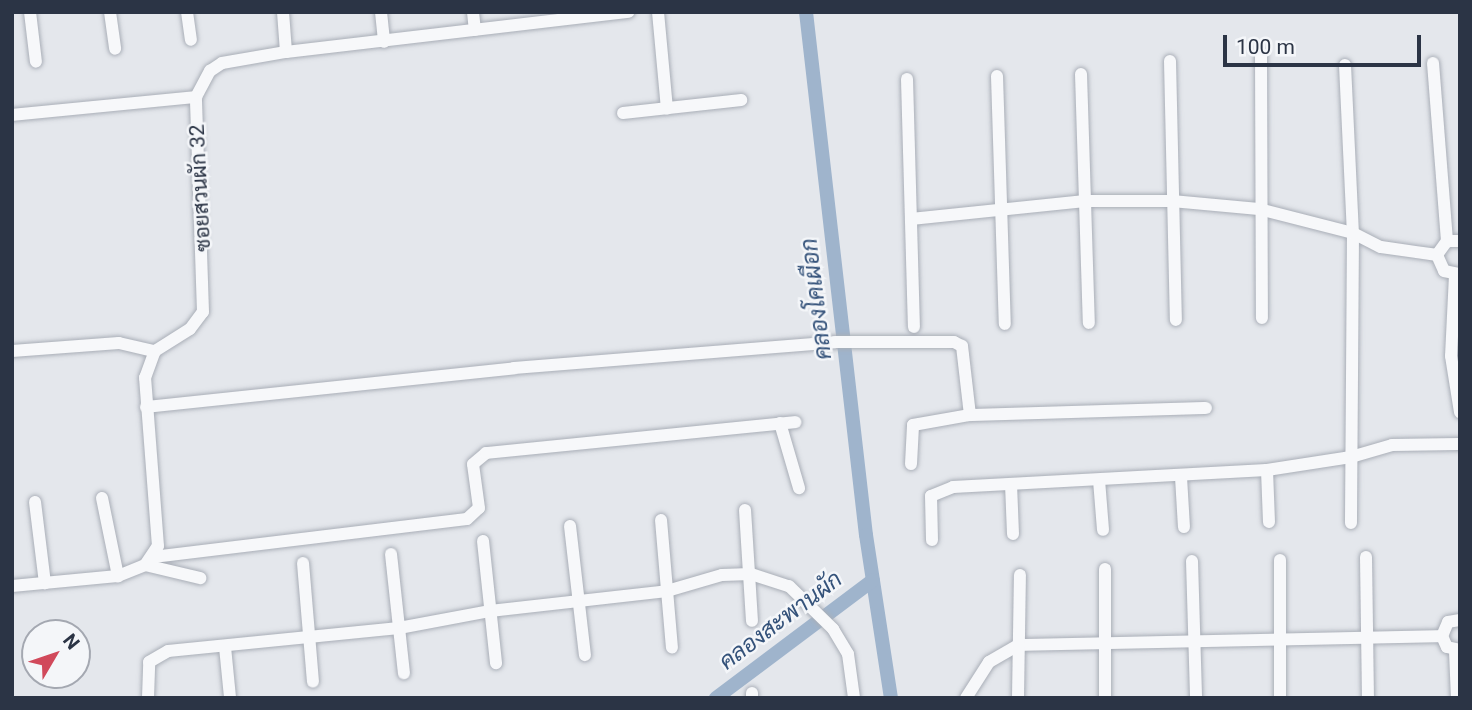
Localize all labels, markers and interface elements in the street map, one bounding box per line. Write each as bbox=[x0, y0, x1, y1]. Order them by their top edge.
scale bar bbox=[1227, 21, 1425, 65]
text: 100 m bbox=[1236, 35, 1295, 59]
street label: ซอยสวนผัก 32 bbox=[184, 124, 216, 252]
water label: คลองโคเผือก bbox=[796, 237, 838, 361]
water label: คลองสะพานผัก bbox=[714, 566, 848, 676]
north arrow bbox=[21, 619, 91, 689]
text: N bbox=[58, 629, 84, 654]

